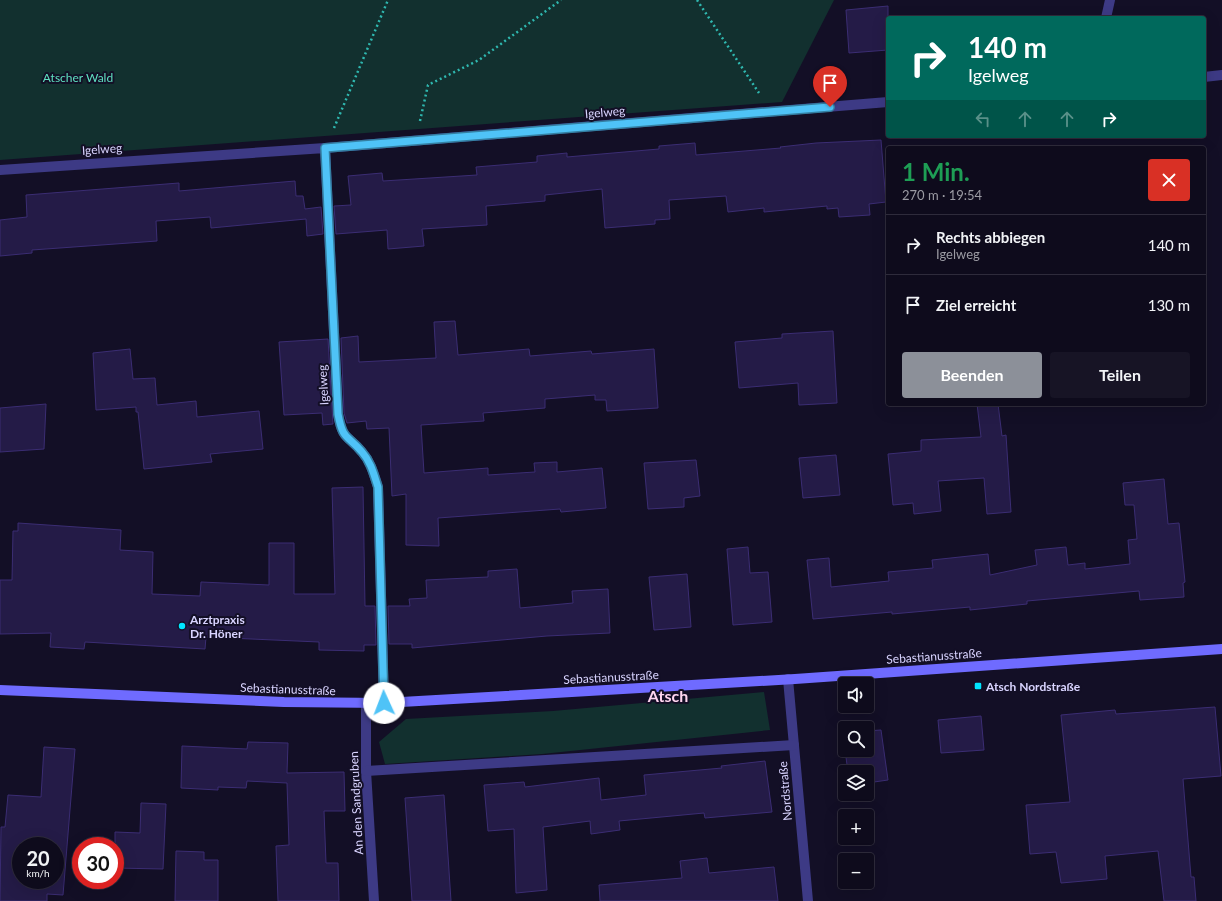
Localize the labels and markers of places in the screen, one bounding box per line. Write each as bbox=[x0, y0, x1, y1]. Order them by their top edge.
pin bbox=[813, 66, 847, 107]
place label: Arztpraxis Dr. Höner bbox=[189, 612, 245, 641]
marker: Arztpraxis Dr. Höner bbox=[177, 621, 187, 631]
place label: Atsch Nordstraße bbox=[985, 679, 1081, 694]
marker: Atsch Nordstraße bbox=[973, 681, 983, 691]

